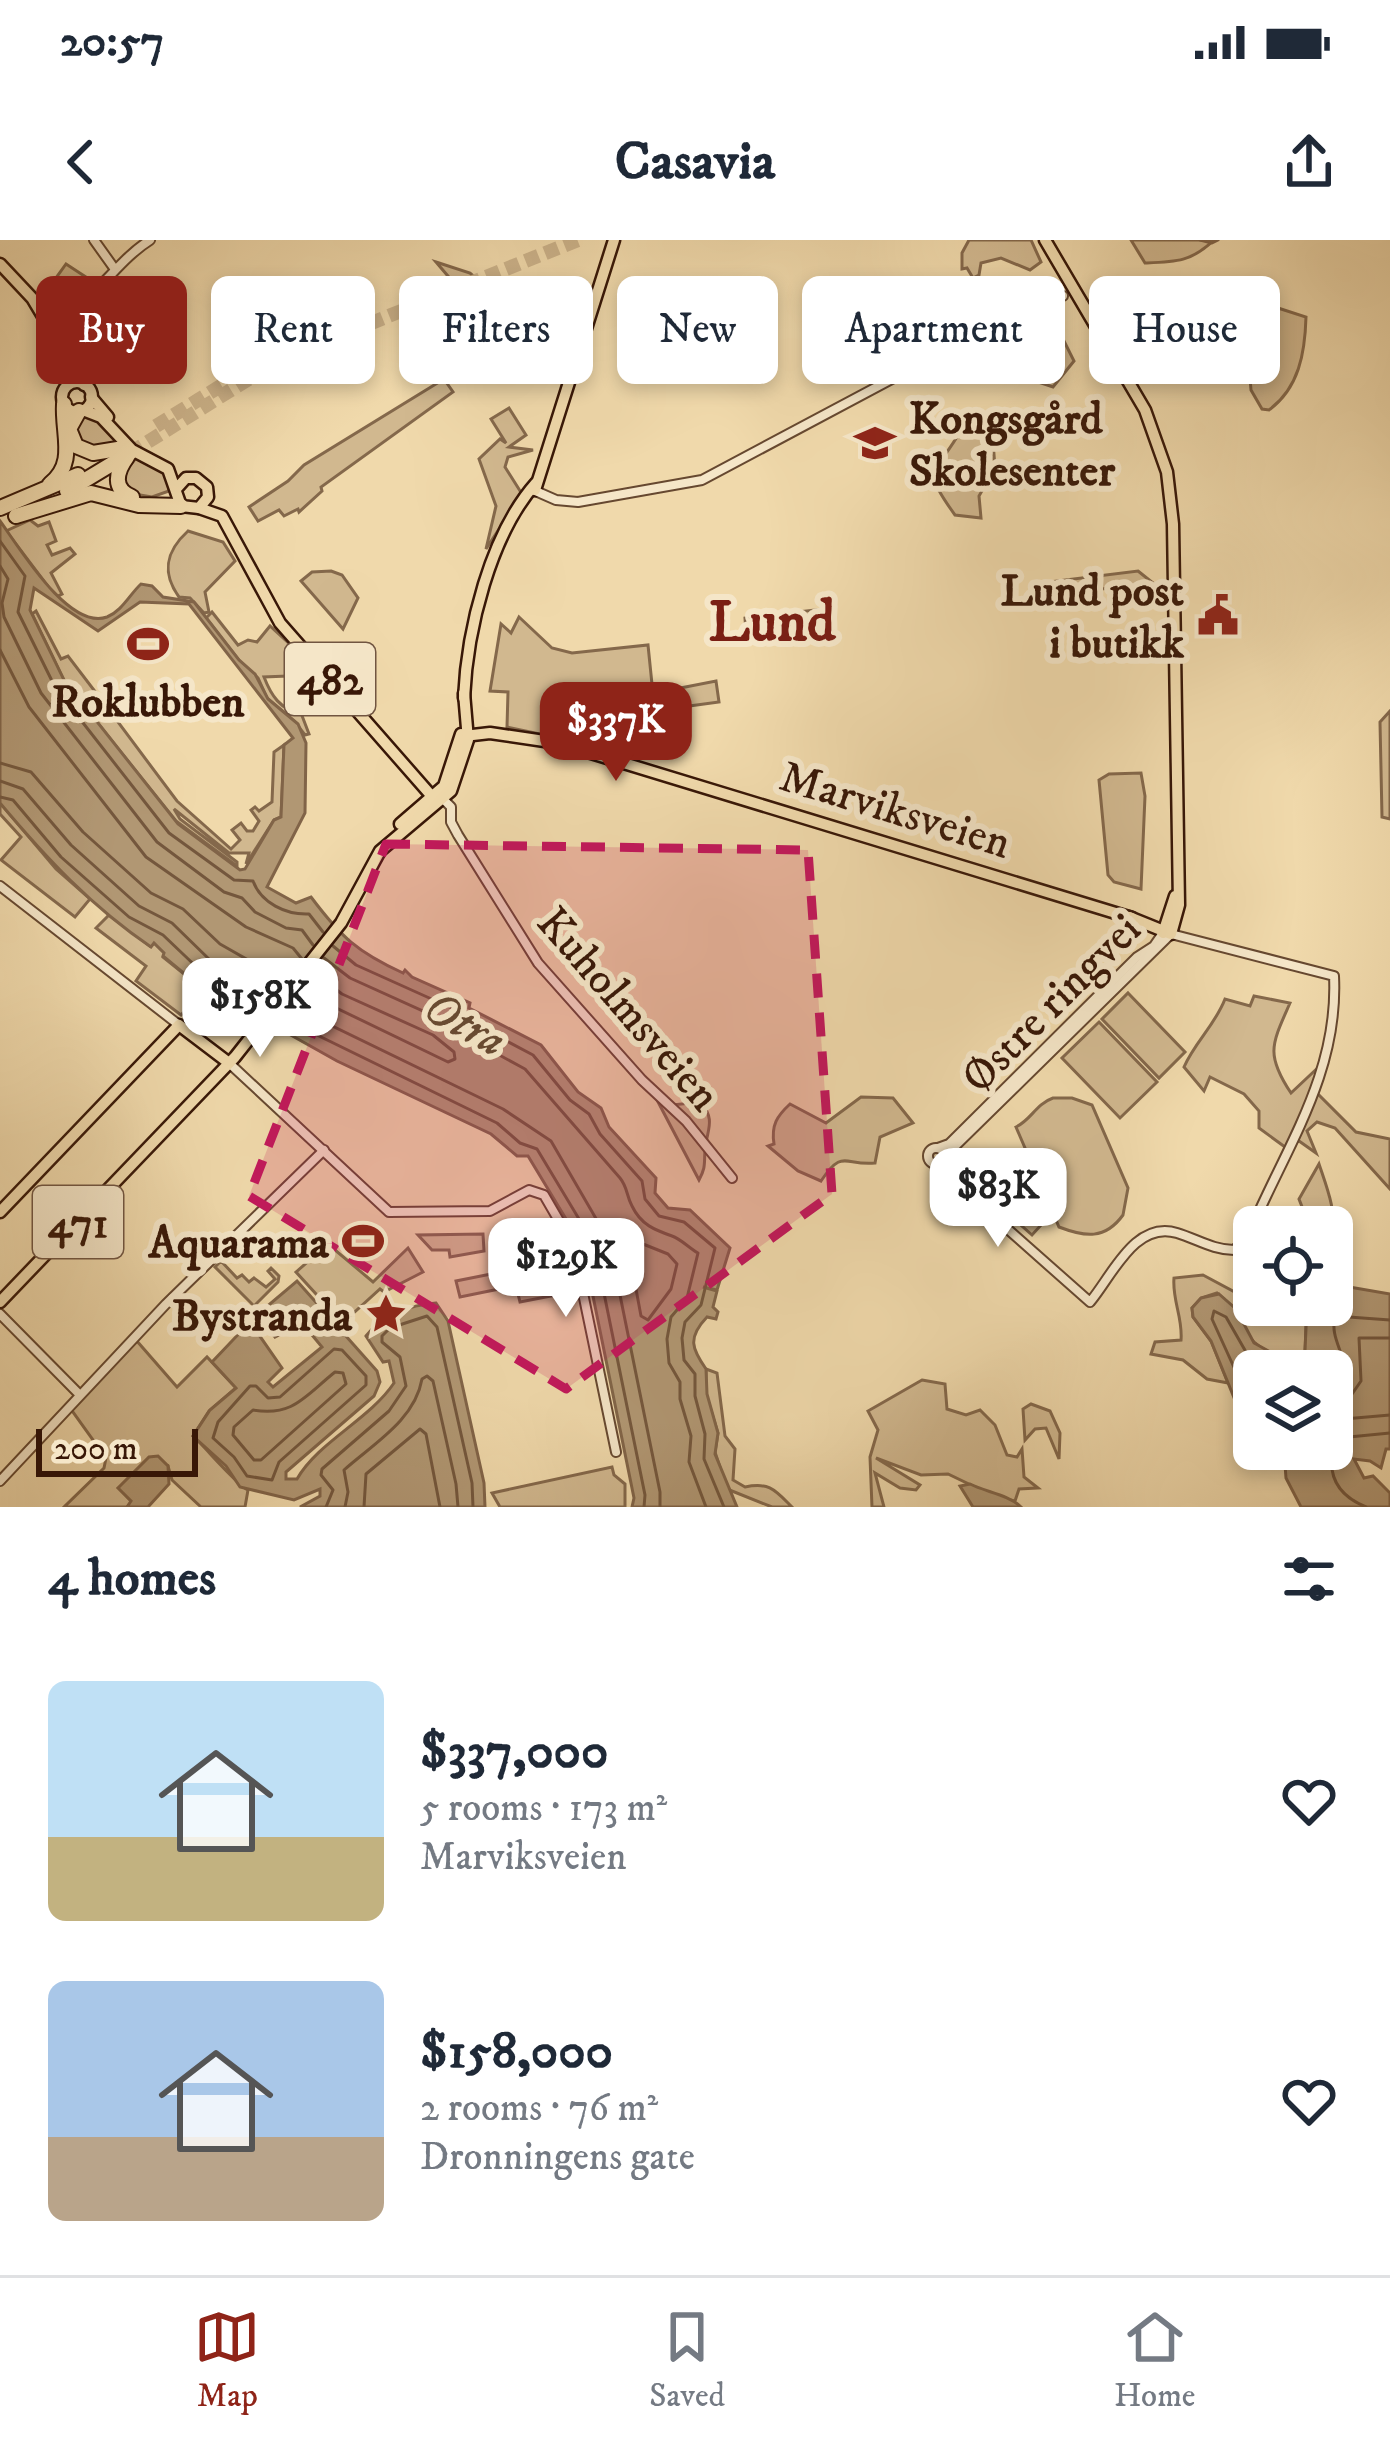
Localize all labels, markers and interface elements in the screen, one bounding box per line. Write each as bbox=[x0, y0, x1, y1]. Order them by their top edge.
text: 20:57 bbox=[60, 14, 164, 70]
icon: back bbox=[48, 129, 114, 195]
text: Casavia bbox=[615, 129, 775, 196]
icon: share bbox=[1276, 129, 1342, 195]
chip: Buy bbox=[36, 276, 187, 384]
chip: Rent bbox=[211, 276, 375, 384]
chip: Filters bbox=[399, 276, 593, 384]
chip: New bbox=[617, 276, 778, 384]
chip: Apartment bbox=[802, 276, 1065, 384]
chip: House bbox=[1089, 276, 1280, 384]
place label: Kongsgård Skolesenter bbox=[909, 392, 1116, 500]
school or university icon: Kongsgård Skolesenter bbox=[852, 420, 898, 466]
place label: Lund post i butikk bbox=[1000, 564, 1185, 672]
district label: Lund bbox=[709, 588, 837, 659]
public building icon: Lund post i butikk bbox=[1195, 592, 1241, 638]
sports icon: Roklubben bbox=[125, 621, 171, 667]
road number: 482 bbox=[285, 643, 375, 715]
place label: Roklubben bbox=[51, 675, 245, 731]
pin: $337K bbox=[532, 682, 700, 784]
text: $337K bbox=[567, 696, 665, 745]
street label: Marviksveien bbox=[773, 749, 1017, 873]
street label: Kuholmsveien bbox=[524, 896, 732, 1124]
street label: Østre ringvei bbox=[951, 903, 1154, 1106]
pin: $158K bbox=[176, 958, 344, 1060]
text: $158K bbox=[209, 972, 311, 1021]
water label: Otra bbox=[413, 978, 516, 1072]
pin: $83K bbox=[927, 1148, 1069, 1250]
text: $83K bbox=[957, 1162, 1039, 1211]
road number: 471 bbox=[33, 1186, 123, 1258]
map controls bbox=[1233, 1206, 1353, 1470]
button: locate bbox=[1233, 1206, 1353, 1326]
place label: Aquarama bbox=[147, 1216, 330, 1272]
sports icon: Aquarama bbox=[340, 1218, 386, 1264]
pin: $129K bbox=[482, 1218, 650, 1320]
text: $129K bbox=[515, 1232, 617, 1281]
place label: Bystranda bbox=[172, 1289, 353, 1345]
place icon: Bystranda bbox=[363, 1291, 409, 1337]
button: layers bbox=[1233, 1350, 1353, 1470]
scale bar bbox=[36, 1423, 198, 1476]
text: 200 m bbox=[54, 1429, 138, 1470]
icon: filters bbox=[1276, 1546, 1342, 1612]
text: 4 homes bbox=[48, 1547, 216, 1611]
text: $337,000 bbox=[420, 1720, 608, 1784]
icon: home bbox=[144, 1729, 288, 1873]
icon: heart bbox=[1276, 1768, 1342, 1834]
text: 5 rooms · 173 m² bbox=[420, 1784, 667, 1833]
text: Marviksveien bbox=[420, 1833, 627, 1882]
text: $158,000 bbox=[420, 2020, 613, 2084]
icon: home bbox=[144, 2029, 288, 2173]
icon: heart bbox=[1276, 2068, 1342, 2134]
text: 2 rooms · 76 m² bbox=[420, 2084, 658, 2133]
text: Dronningens gate bbox=[420, 2133, 695, 2182]
tab: Map bbox=[194, 2304, 260, 2417]
tab: Saved bbox=[649, 2304, 725, 2417]
tab: Home bbox=[1114, 2304, 1196, 2417]

